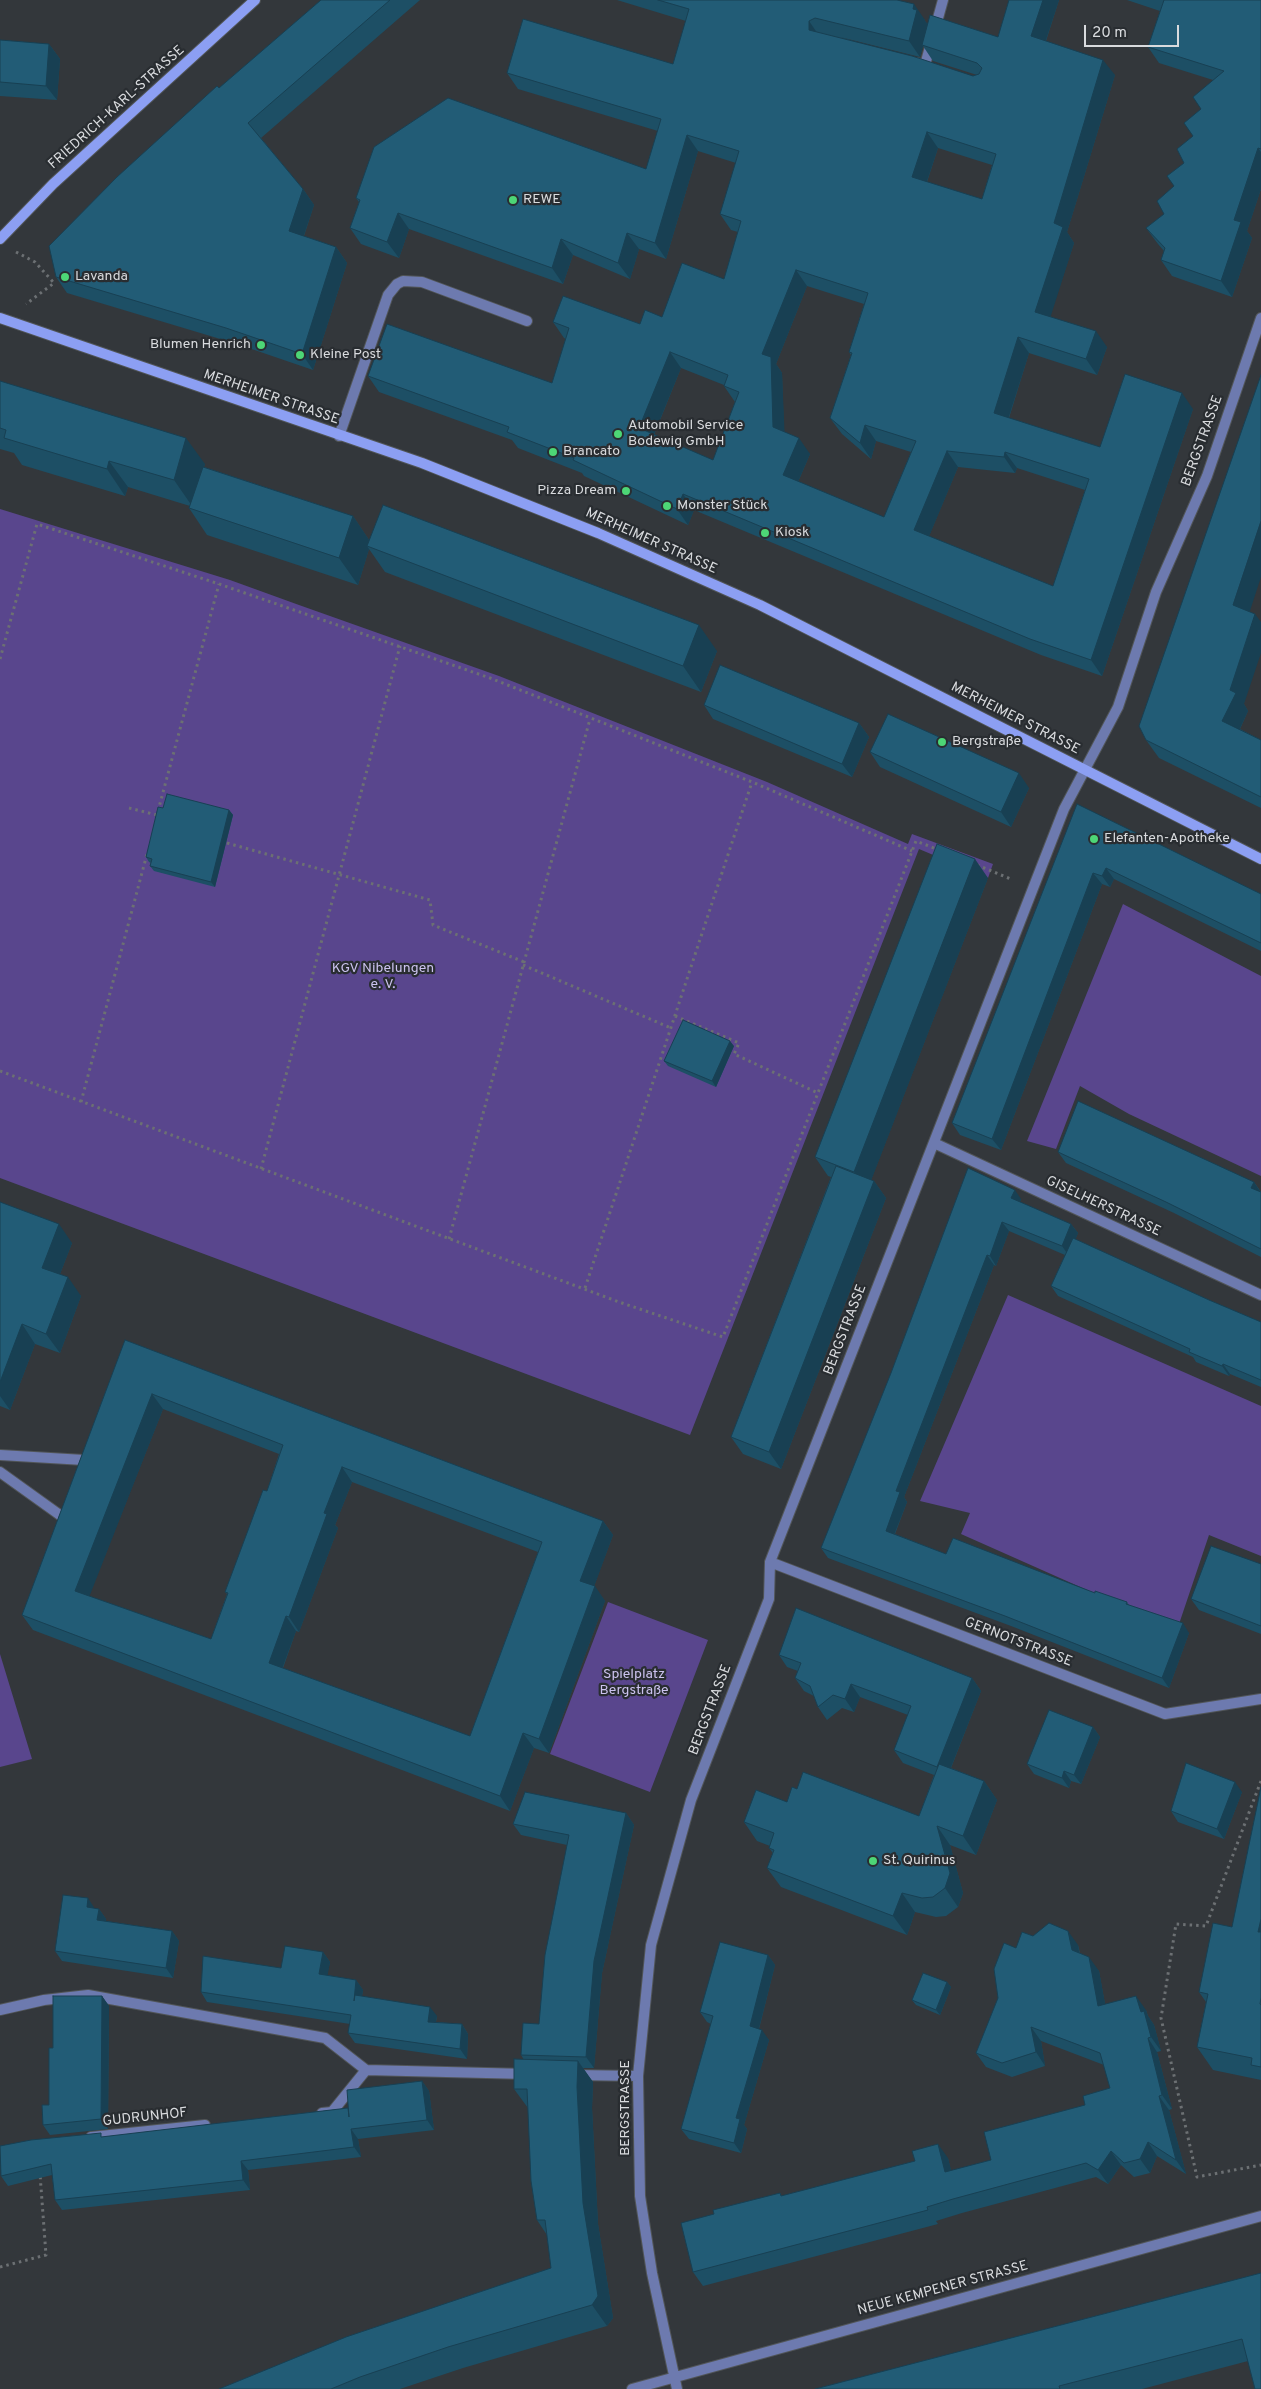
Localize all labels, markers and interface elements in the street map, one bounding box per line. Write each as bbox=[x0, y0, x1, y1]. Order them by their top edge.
scale bar bbox=[1086, 15, 1181, 47]
text: 20 m bbox=[1092, 24, 1127, 43]
street label: FRIEDRICH-KARL-STRASSE bbox=[46, 42, 188, 174]
place label: REWE bbox=[523, 192, 561, 208]
marker: REWE bbox=[507, 194, 519, 206]
place label: Lavanda bbox=[75, 269, 128, 285]
marker: Lavanda bbox=[59, 271, 71, 283]
place label: Blumen Henrich bbox=[150, 337, 251, 353]
marker: Blumen Henrich bbox=[255, 339, 267, 351]
place label: Kleine Post bbox=[310, 347, 381, 363]
marker: Kleine Post bbox=[294, 349, 306, 361]
street label: MERHEIMER STRASSE bbox=[201, 367, 341, 429]
street label: BERGSTRASSE bbox=[1179, 393, 1227, 489]
place label: Automobil Service Bodewig GmbH bbox=[628, 418, 743, 451]
marker: Automobil Service Bodewig GmbH bbox=[612, 428, 624, 440]
place label: Brancato bbox=[563, 444, 620, 460]
marker: Brancato bbox=[547, 446, 559, 458]
place label: Pizza Dream bbox=[537, 483, 616, 499]
marker: Pizza Dream bbox=[620, 485, 632, 497]
place label: Monster Stück bbox=[677, 498, 768, 514]
marker: Monster Stück bbox=[661, 500, 673, 512]
street label: MERHEIMER STRASSE bbox=[583, 505, 719, 579]
place label: Kiosk bbox=[775, 525, 809, 541]
marker: Kiosk bbox=[759, 527, 771, 539]
street label: MERHEIMER STRASSE bbox=[948, 679, 1082, 759]
place label: Bergstraße bbox=[952, 734, 1021, 750]
marker: Bergstraße bbox=[936, 736, 948, 748]
place label: Elefanten-Apotheke bbox=[1104, 831, 1230, 847]
marker: Elefanten-Apotheke bbox=[1088, 833, 1100, 845]
park label: KGV Nibelungen e. V. bbox=[332, 961, 434, 994]
street label: GISELHERSTRASSE bbox=[1043, 1173, 1163, 1241]
street label: BERGSTRASSE bbox=[821, 1282, 871, 1378]
street label: GERNOTSTRASSE bbox=[962, 1615, 1074, 1671]
street label: BERGSTRASSE bbox=[686, 1662, 736, 1758]
park label: Spielplatz Bergstraße bbox=[600, 1667, 668, 1700]
place label: St. Quirinus bbox=[883, 1853, 956, 1869]
marker: St. Quirinus bbox=[867, 1855, 879, 1867]
street label: BERGSTRASSE bbox=[618, 2060, 634, 2156]
street label: GUDRUNHOF bbox=[102, 2105, 188, 2131]
street label: NEUE KEMPENER STRASSE bbox=[856, 2258, 1030, 2320]

